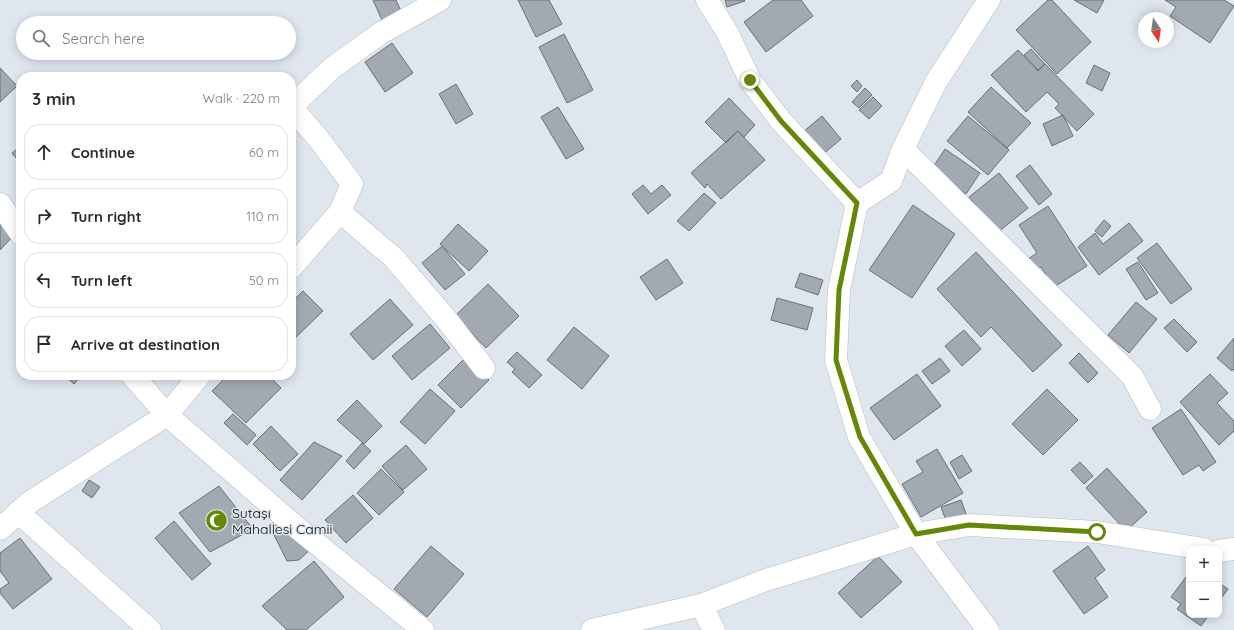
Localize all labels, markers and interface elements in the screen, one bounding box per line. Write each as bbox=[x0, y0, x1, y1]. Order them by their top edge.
north arrow bbox=[1138, 12, 1174, 48]
search box bbox=[16, 16, 296, 60]
icon: search bbox=[30, 27, 52, 49]
text: Search here bbox=[62, 29, 145, 48]
route end bbox=[741, 71, 759, 89]
text: 3 min bbox=[32, 88, 76, 109]
text: Walk · 220 m bbox=[203, 90, 280, 106]
icon: ahead bbox=[33, 141, 55, 163]
text: Continue bbox=[71, 143, 135, 162]
text: 60 m bbox=[249, 144, 279, 160]
icon: right bbox=[33, 205, 55, 227]
text: Turn right bbox=[71, 207, 142, 226]
text: 110 m bbox=[246, 208, 279, 224]
icon: left bbox=[33, 269, 55, 291]
text: Turn left bbox=[71, 271, 133, 290]
text: 50 m bbox=[249, 272, 279, 288]
icon: arrive bbox=[33, 333, 55, 355]
text: Arrive at destination bbox=[71, 335, 220, 354]
place label: Sutaşı Mahallesi Camii bbox=[232, 504, 332, 538]
mosque icon: Sutaşı Mahallesi Camii bbox=[203, 508, 229, 534]
route start bbox=[1088, 523, 1106, 541]
map controls bbox=[1186, 546, 1222, 618]
button: + bbox=[1186, 546, 1222, 582]
button: − bbox=[1186, 582, 1222, 618]

